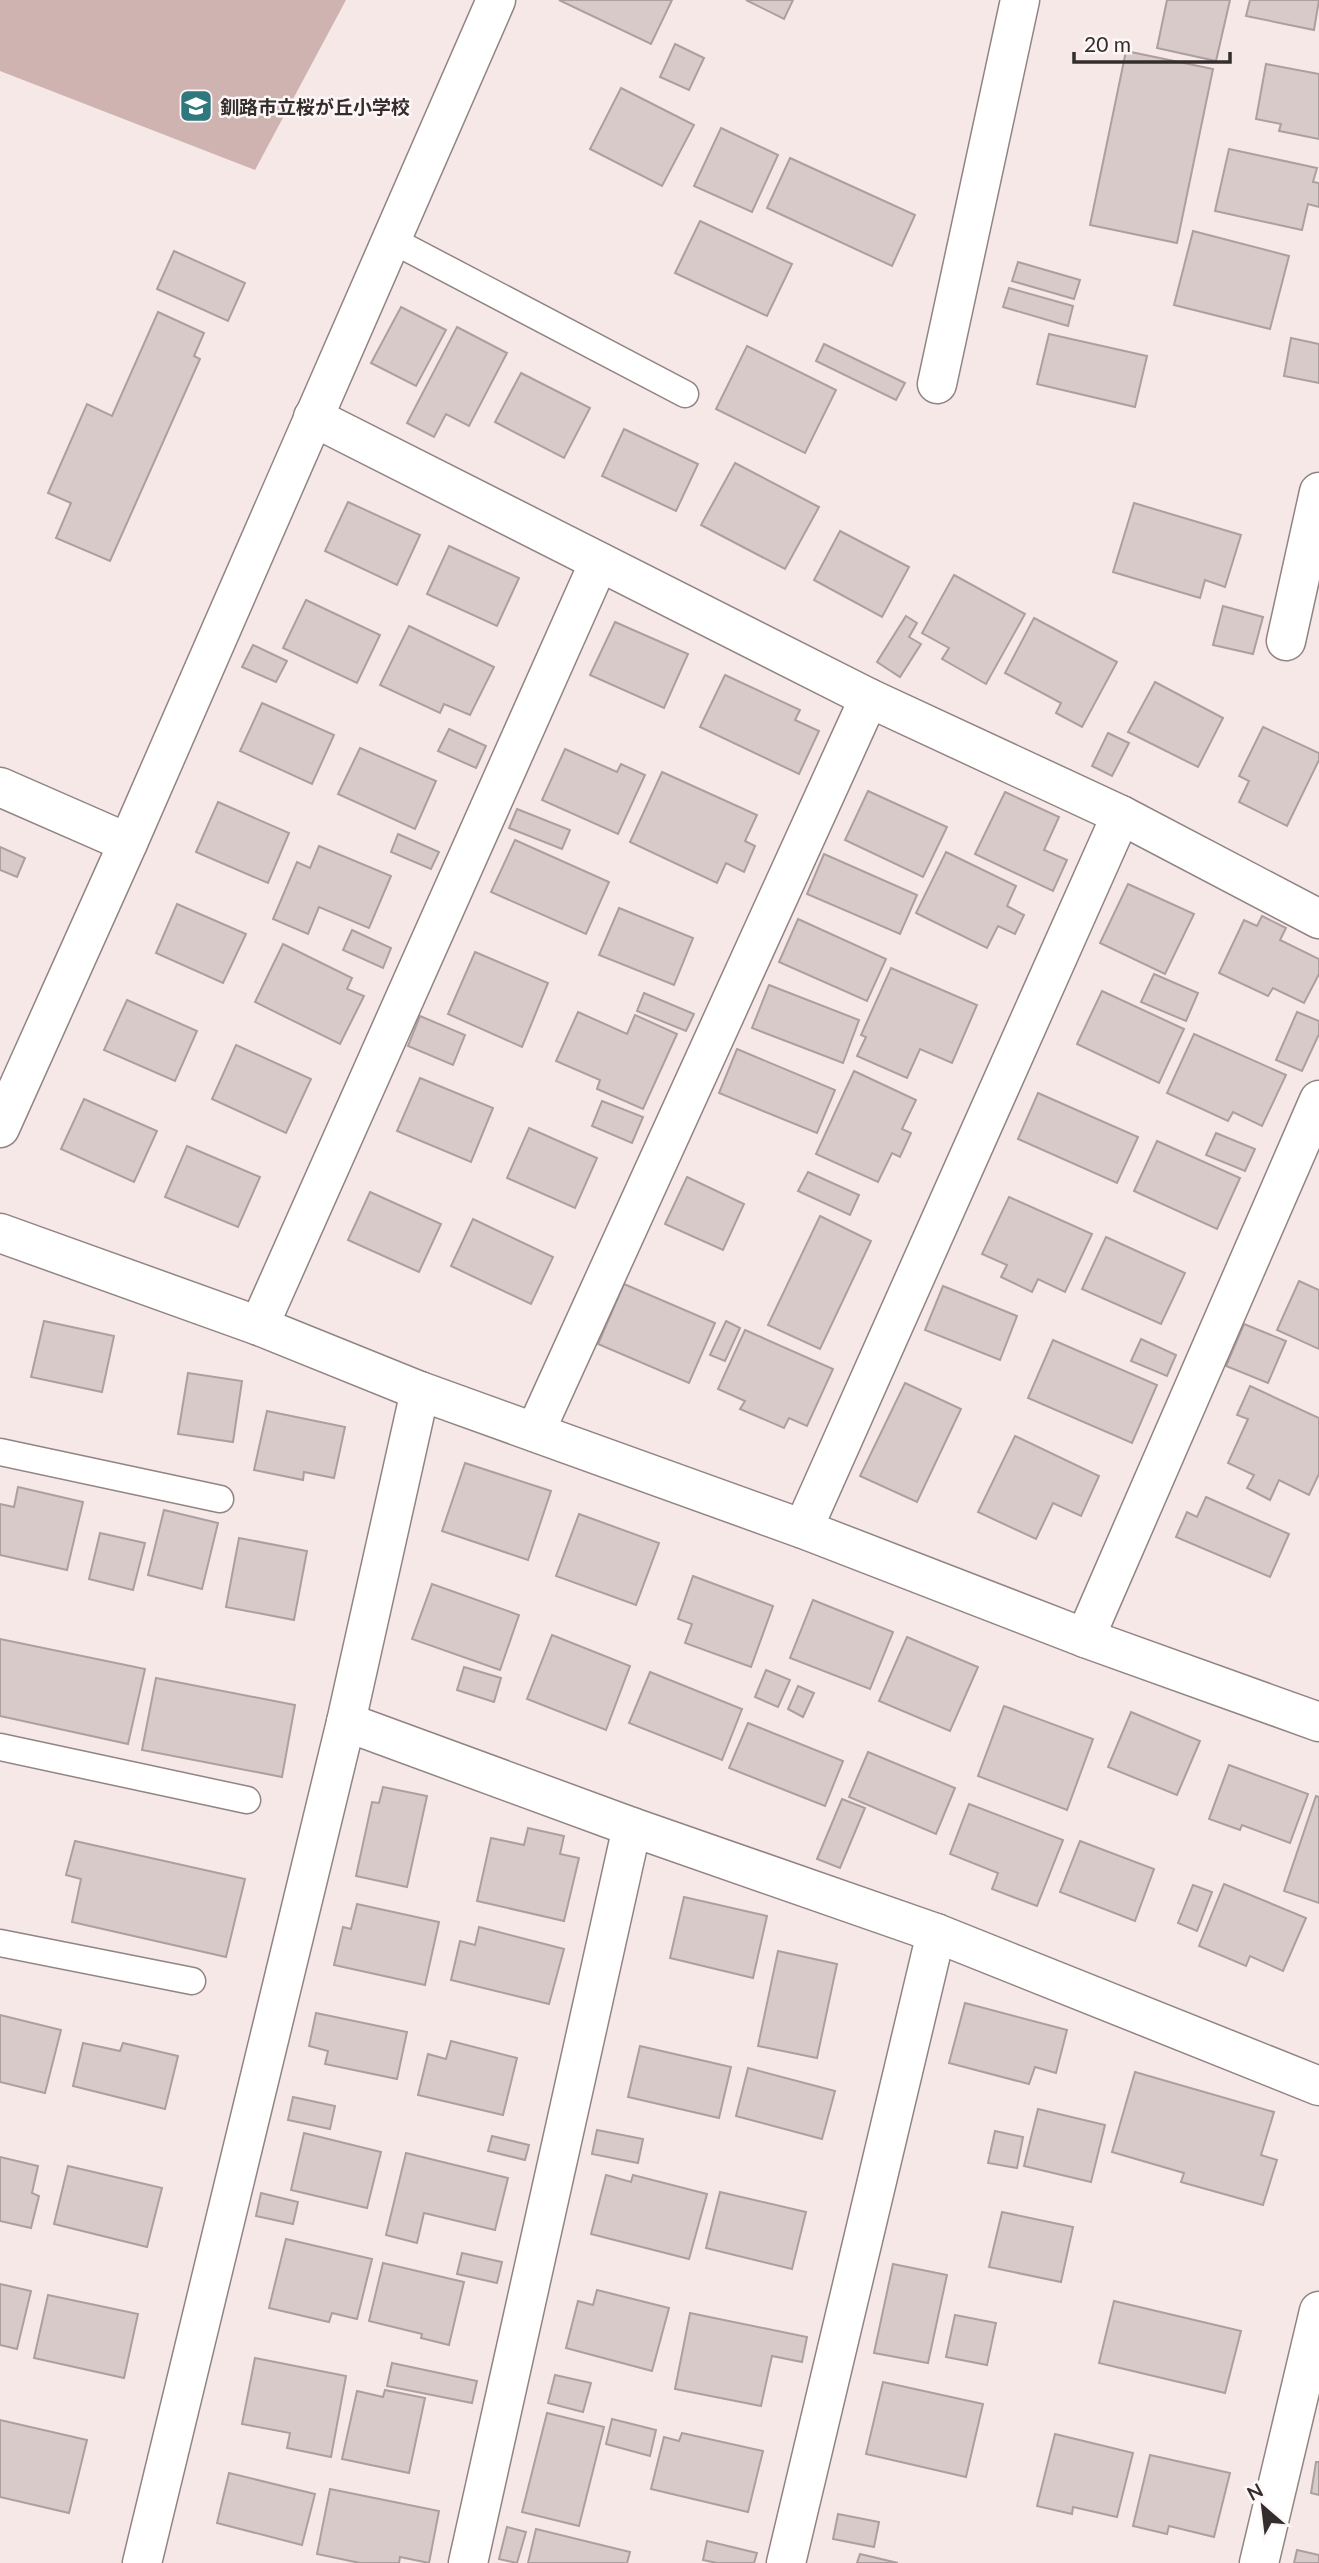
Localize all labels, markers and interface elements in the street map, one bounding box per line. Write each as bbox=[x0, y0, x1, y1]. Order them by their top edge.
scale bar bbox=[1074, 21, 1230, 65]
text: 20 m bbox=[1084, 31, 1131, 56]
school or university icon: 釧路市立桜が丘小学校 bbox=[177, 87, 215, 125]
place label: 釧路市立桜が丘小学校 bbox=[220, 95, 410, 118]
north arrow bbox=[1228, 2472, 1298, 2542]
text: N bbox=[1243, 2478, 1267, 2505]

